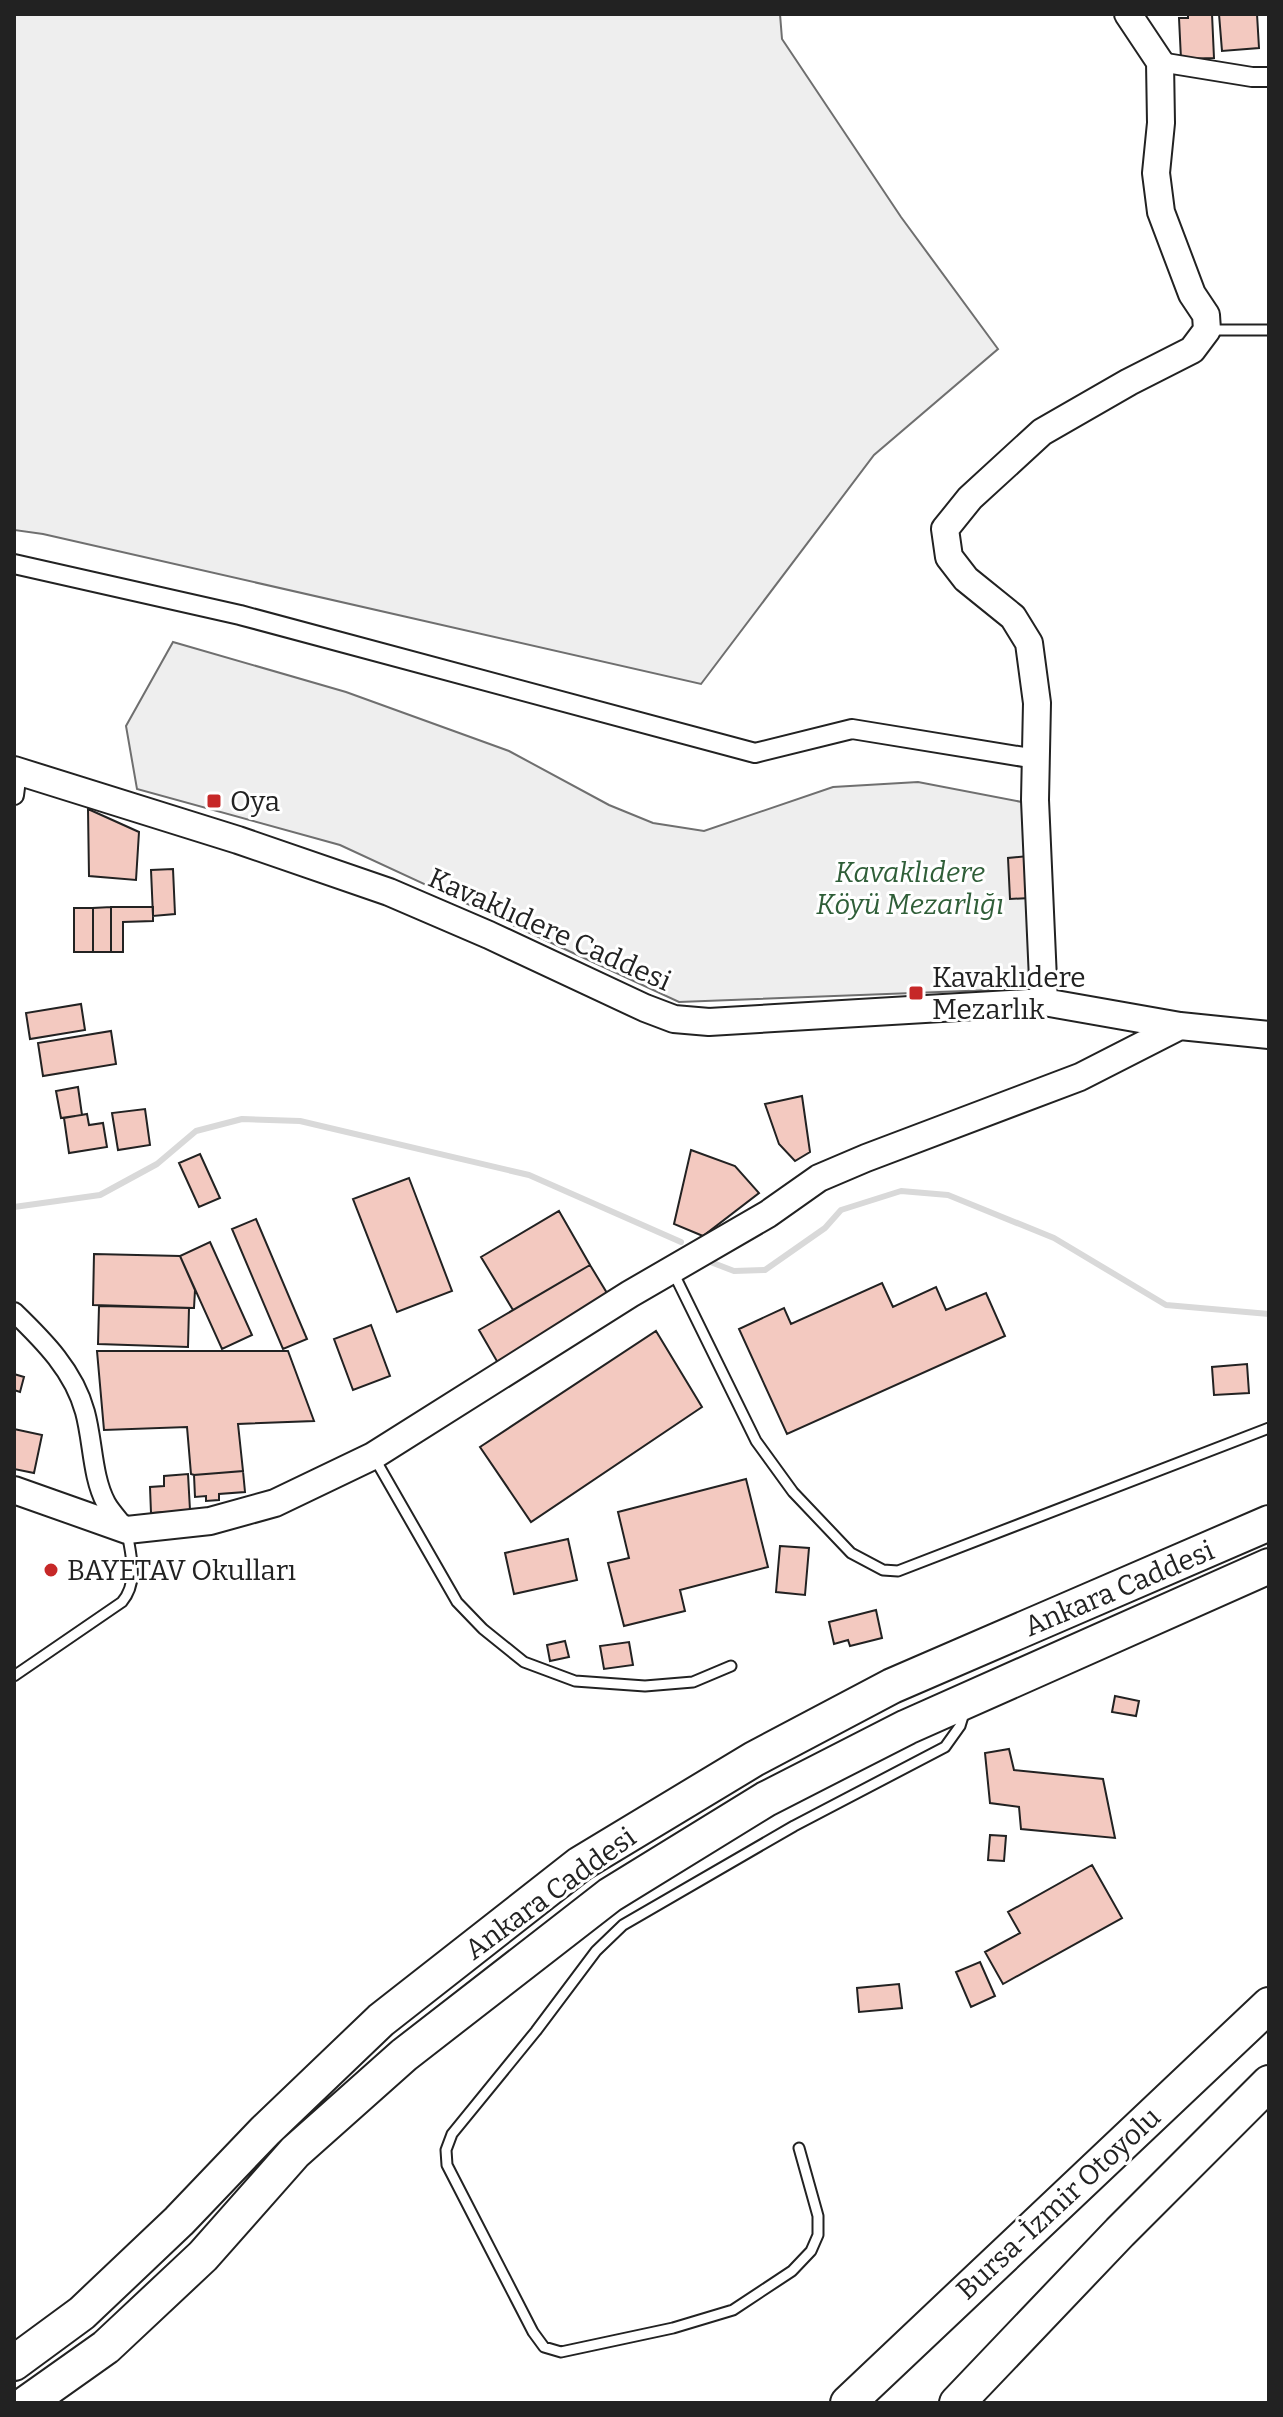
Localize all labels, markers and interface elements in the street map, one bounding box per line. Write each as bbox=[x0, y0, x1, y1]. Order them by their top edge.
place label: Oya bbox=[230, 785, 280, 818]
marker: Oya bbox=[205, 792, 223, 810]
park label: Kavaklıdere Köyü Mezarlığı bbox=[816, 856, 1004, 921]
street label: Kavaklıdere Caddesi bbox=[423, 861, 676, 998]
place label: Kavaklıdere Mezarlık bbox=[932, 961, 1086, 1026]
marker: Kavaklıdere Mezarlık bbox=[907, 984, 925, 1002]
street label: Ankara Caddesi bbox=[1019, 1534, 1219, 1643]
place label: BAYETAV Okulları bbox=[67, 1554, 296, 1587]
marker: BAYETAV Okulları bbox=[42, 1561, 60, 1579]
street label: Ankara Caddesi bbox=[459, 1820, 642, 1966]
street label: Bursa-İzmir Otoyolu bbox=[950, 2100, 1167, 2306]

